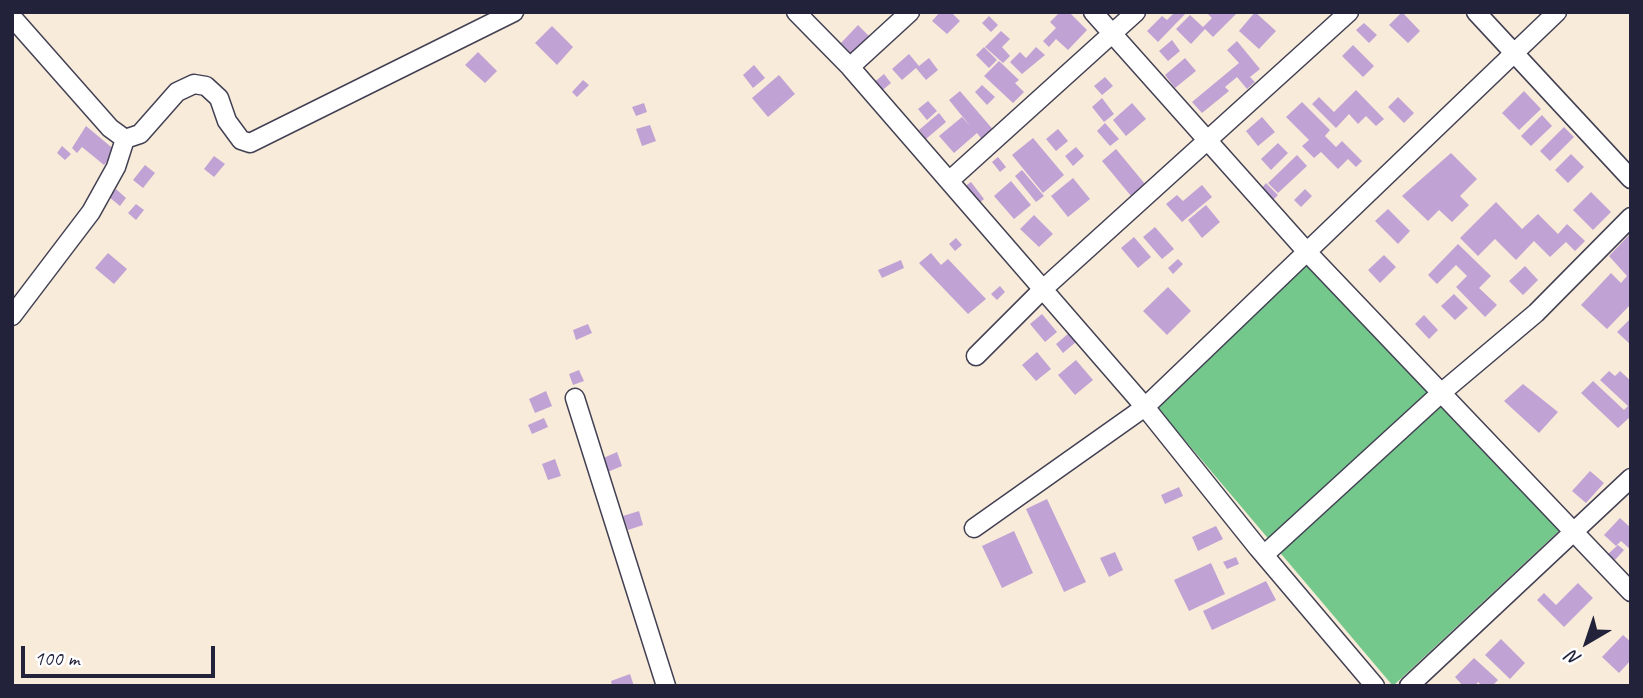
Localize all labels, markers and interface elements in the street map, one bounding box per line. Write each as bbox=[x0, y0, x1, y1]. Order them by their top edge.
north arrow bbox=[1552, 607, 1622, 677]
scale bar bbox=[24, 632, 219, 676]
text: 100 m bbox=[34, 645, 79, 671]
text: N bbox=[1562, 645, 1586, 671]

